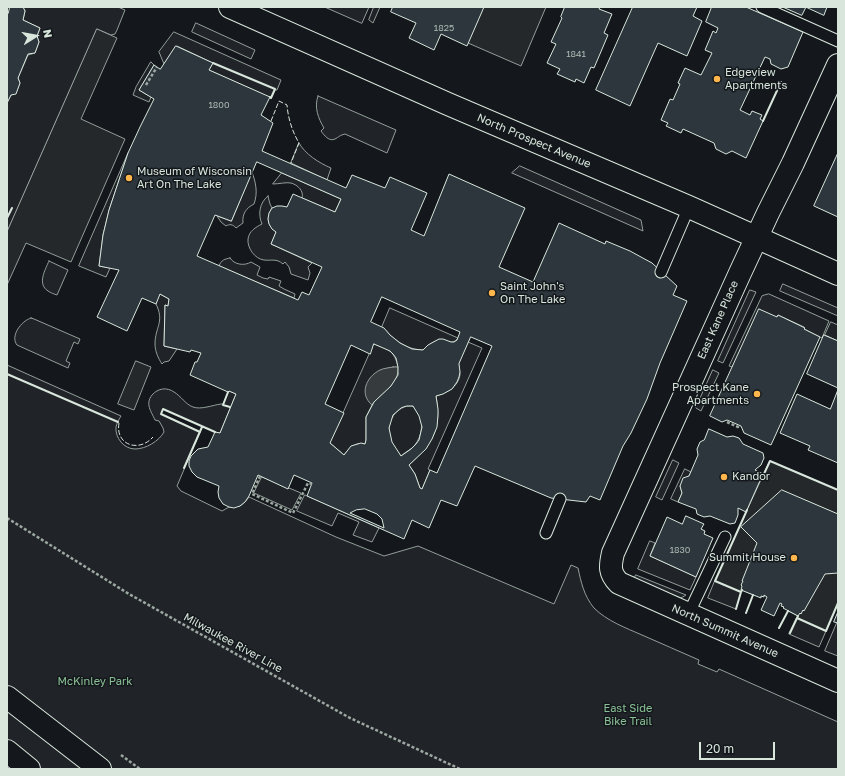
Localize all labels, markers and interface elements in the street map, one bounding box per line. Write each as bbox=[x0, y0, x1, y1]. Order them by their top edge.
north arrow bbox=[16, 16, 56, 56]
house number: 1825 bbox=[434, 23, 454, 33]
text: N bbox=[41, 28, 55, 39]
house number: 1841 bbox=[566, 49, 586, 59]
place label: Edgeview Apartments bbox=[725, 66, 787, 92]
marker: Edgeview Apartments bbox=[712, 74, 722, 84]
house number: 1800 bbox=[208, 100, 230, 110]
street label: North Prospect Avenue bbox=[475, 111, 593, 171]
place label: Museum of Wisconsin Art On The Lake bbox=[137, 165, 252, 191]
marker: Museum of Wisconsin Art On The Lake bbox=[124, 173, 134, 183]
street label: East Kane Place bbox=[695, 279, 741, 361]
place label: Saint John's On The Lake bbox=[500, 280, 565, 306]
marker: Saint John's On The Lake bbox=[487, 288, 497, 298]
place label: Prospect Kane Apartments bbox=[672, 381, 749, 407]
marker: Prospect Kane Apartments bbox=[752, 389, 762, 399]
place label: Kandor bbox=[732, 470, 770, 484]
marker: Kandor bbox=[719, 472, 729, 482]
house number: 1830 bbox=[670, 545, 690, 555]
place label: Summit House bbox=[709, 551, 786, 565]
marker: Summit House bbox=[789, 553, 799, 563]
street label: North Summit Avenue bbox=[670, 601, 780, 661]
street label: Milwaukee River Line bbox=[181, 610, 285, 676]
park label: McKinley Park bbox=[57, 675, 133, 689]
park label: East Side Bike Trail bbox=[604, 702, 652, 728]
scale bar bbox=[701, 734, 777, 760]
text: 20 m bbox=[706, 741, 734, 756]

